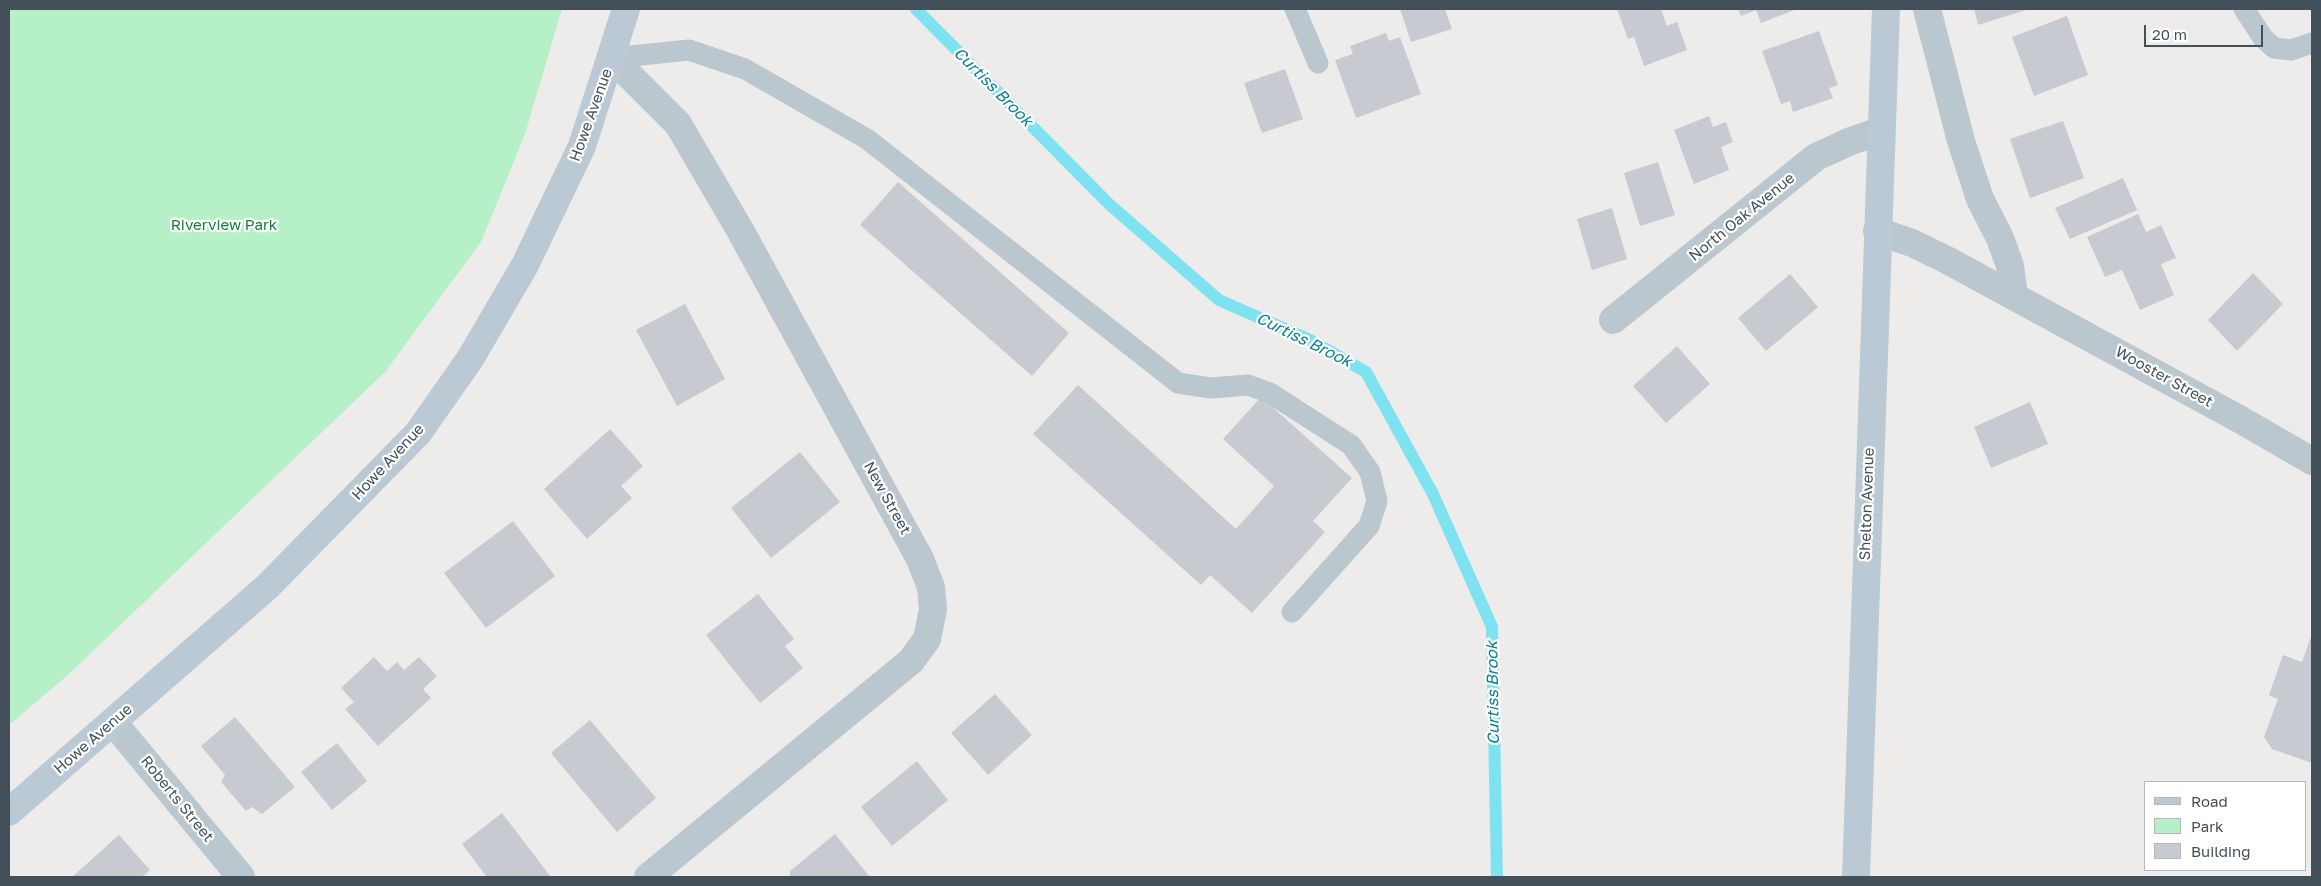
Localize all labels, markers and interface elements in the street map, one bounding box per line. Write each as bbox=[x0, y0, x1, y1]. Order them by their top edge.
scale bar bbox=[2146, 15, 2265, 47]
text: 20 m bbox=[2152, 25, 2187, 43]
water label: Curtiss Brook bbox=[950, 44, 1036, 130]
street label: Howe Avenue bbox=[566, 66, 616, 164]
street label: North Oak Avenue bbox=[1686, 169, 1798, 265]
park label: Riverview Park bbox=[171, 216, 277, 234]
water label: Curtiss Brook bbox=[1253, 309, 1355, 371]
street label: Wooster Street bbox=[2112, 343, 2216, 411]
street label: Howe Avenue bbox=[348, 420, 428, 504]
street label: Shelton Avenue bbox=[1856, 447, 1878, 561]
street label: New Street bbox=[860, 459, 914, 537]
water label: Curtiss Brook bbox=[1482, 641, 1504, 745]
street label: Howe Avenue bbox=[50, 700, 136, 778]
street label: Roberts Street bbox=[137, 752, 217, 846]
legend bbox=[2144, 781, 2306, 871]
text: Road bbox=[2191, 792, 2228, 810]
text: Park bbox=[2191, 817, 2223, 835]
text: Building bbox=[2191, 842, 2251, 860]

